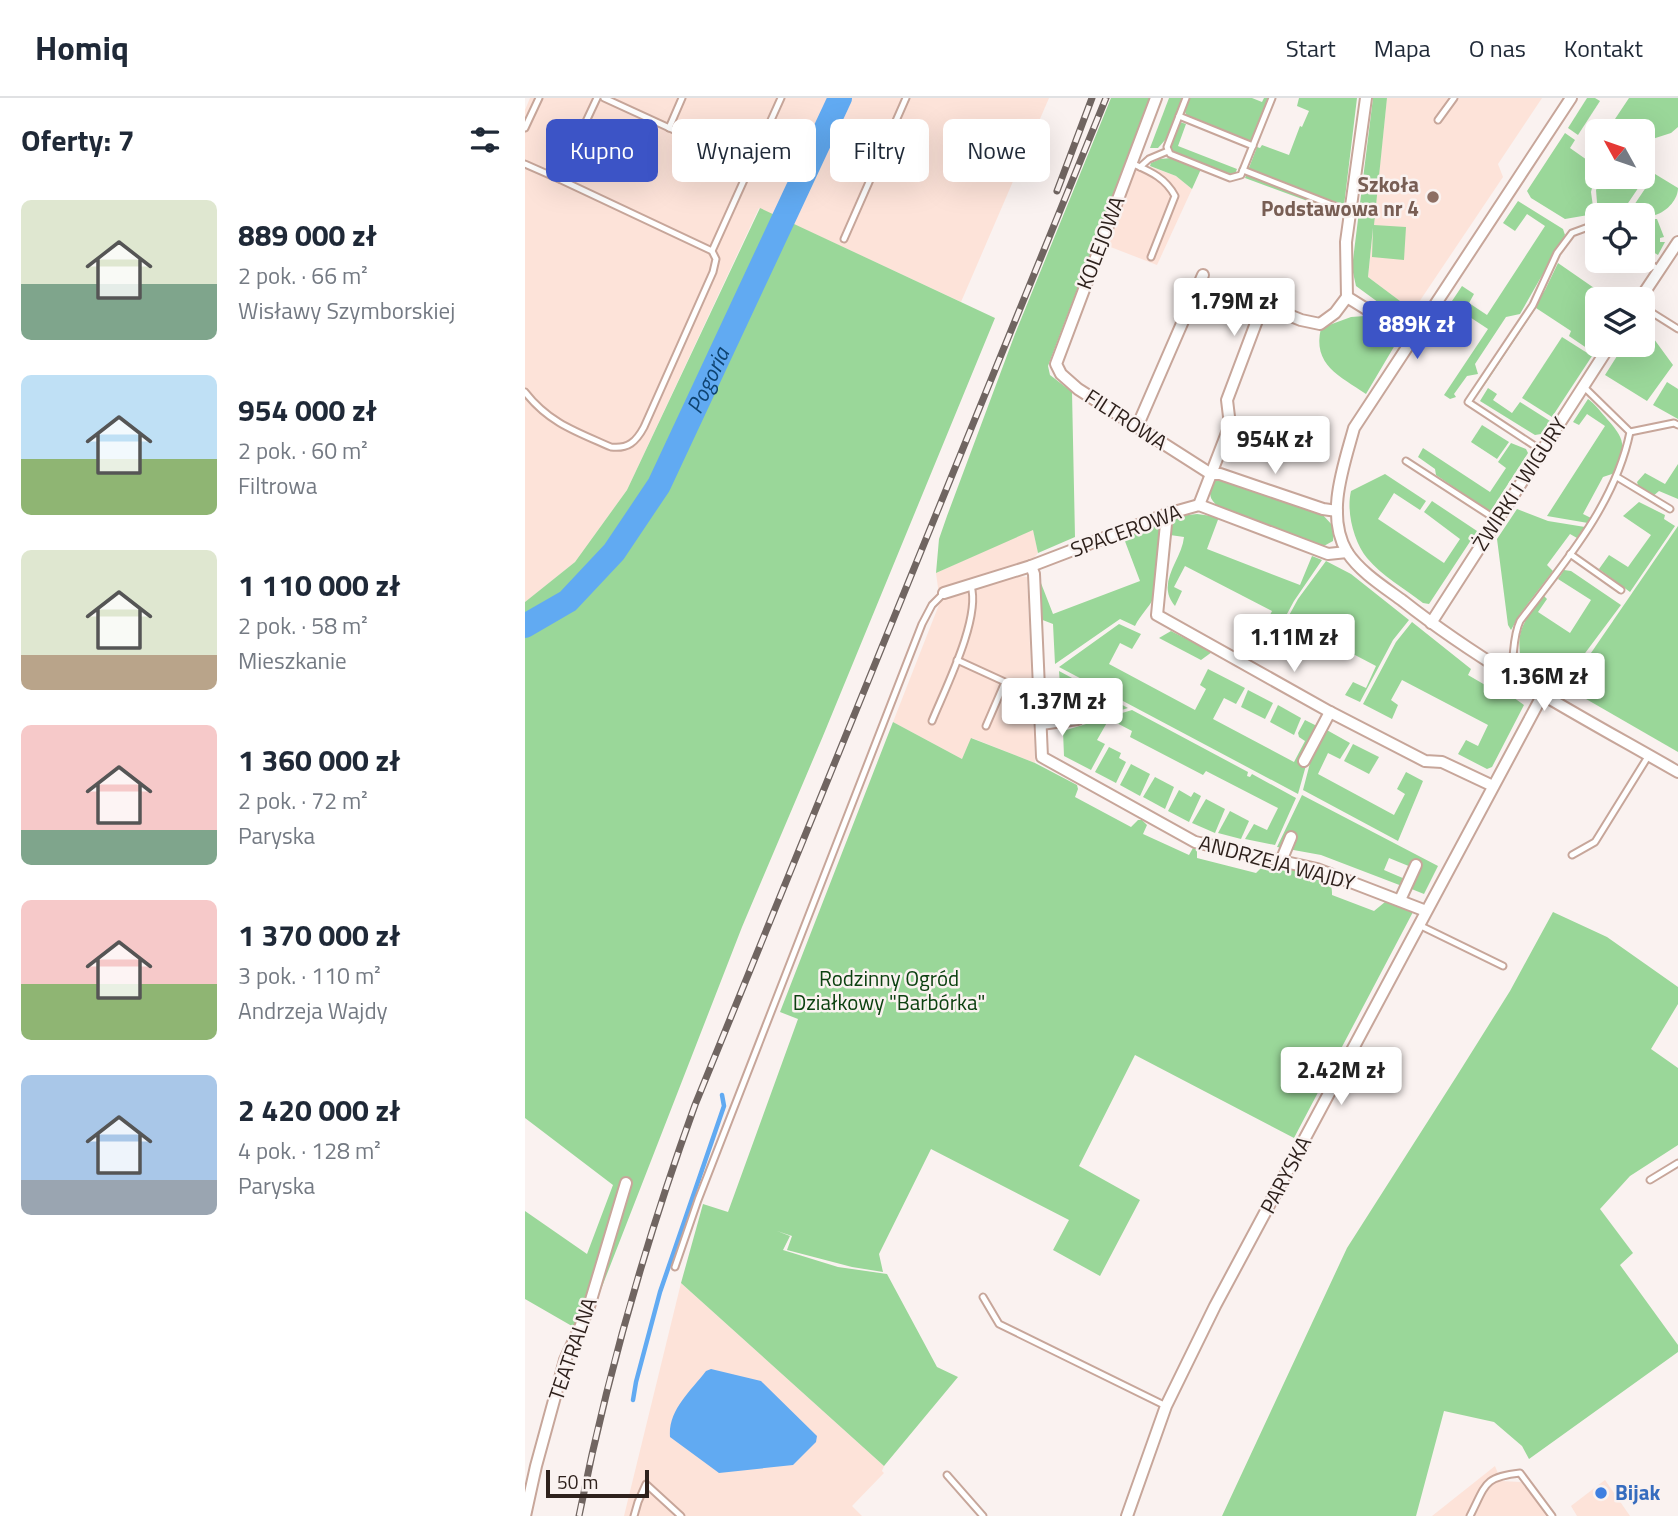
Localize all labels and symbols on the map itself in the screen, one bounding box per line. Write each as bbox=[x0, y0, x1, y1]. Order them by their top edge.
north arrow bbox=[1585, 119, 1655, 189]
place label: Szkoła Podstawowa nr 4 bbox=[1261, 168, 1419, 224]
marker: Szkoła Podstawowa nr 4 bbox=[1425, 189, 1441, 205]
street label: KOLEJOWA bbox=[1068, 191, 1133, 294]
pin: 1.79M zł bbox=[1162, 278, 1306, 338]
pin: 889K zł bbox=[1352, 302, 1482, 361]
water label: Pogoria bbox=[677, 340, 739, 419]
street label: FILTROWA bbox=[1079, 380, 1175, 458]
street label: ŻWIRKI I WIGURY bbox=[1464, 410, 1575, 557]
pin: 954K zł bbox=[1210, 416, 1340, 476]
street label: SPACEROWA bbox=[1066, 495, 1186, 565]
pin: 1.11M zł bbox=[1222, 614, 1366, 674]
pin: 1.36M zł bbox=[1472, 654, 1616, 713]
pin: 1.37M zł bbox=[990, 678, 1134, 738]
street label: ANDRZEJA WAJDY bbox=[1196, 826, 1359, 898]
park label: Rodzinny Ogród Działkowy "Barbórka" bbox=[793, 962, 985, 1018]
pin: 2.42M zł bbox=[1269, 1048, 1413, 1107]
street label: PARYSKA bbox=[1251, 1130, 1319, 1219]
street label: TEATRALNA bbox=[539, 1292, 605, 1405]
scale bar bbox=[546, 1467, 649, 1499]
place label: Bijak bbox=[1615, 1476, 1660, 1508]
marker: Bijak bbox=[1593, 1485, 1609, 1501]

